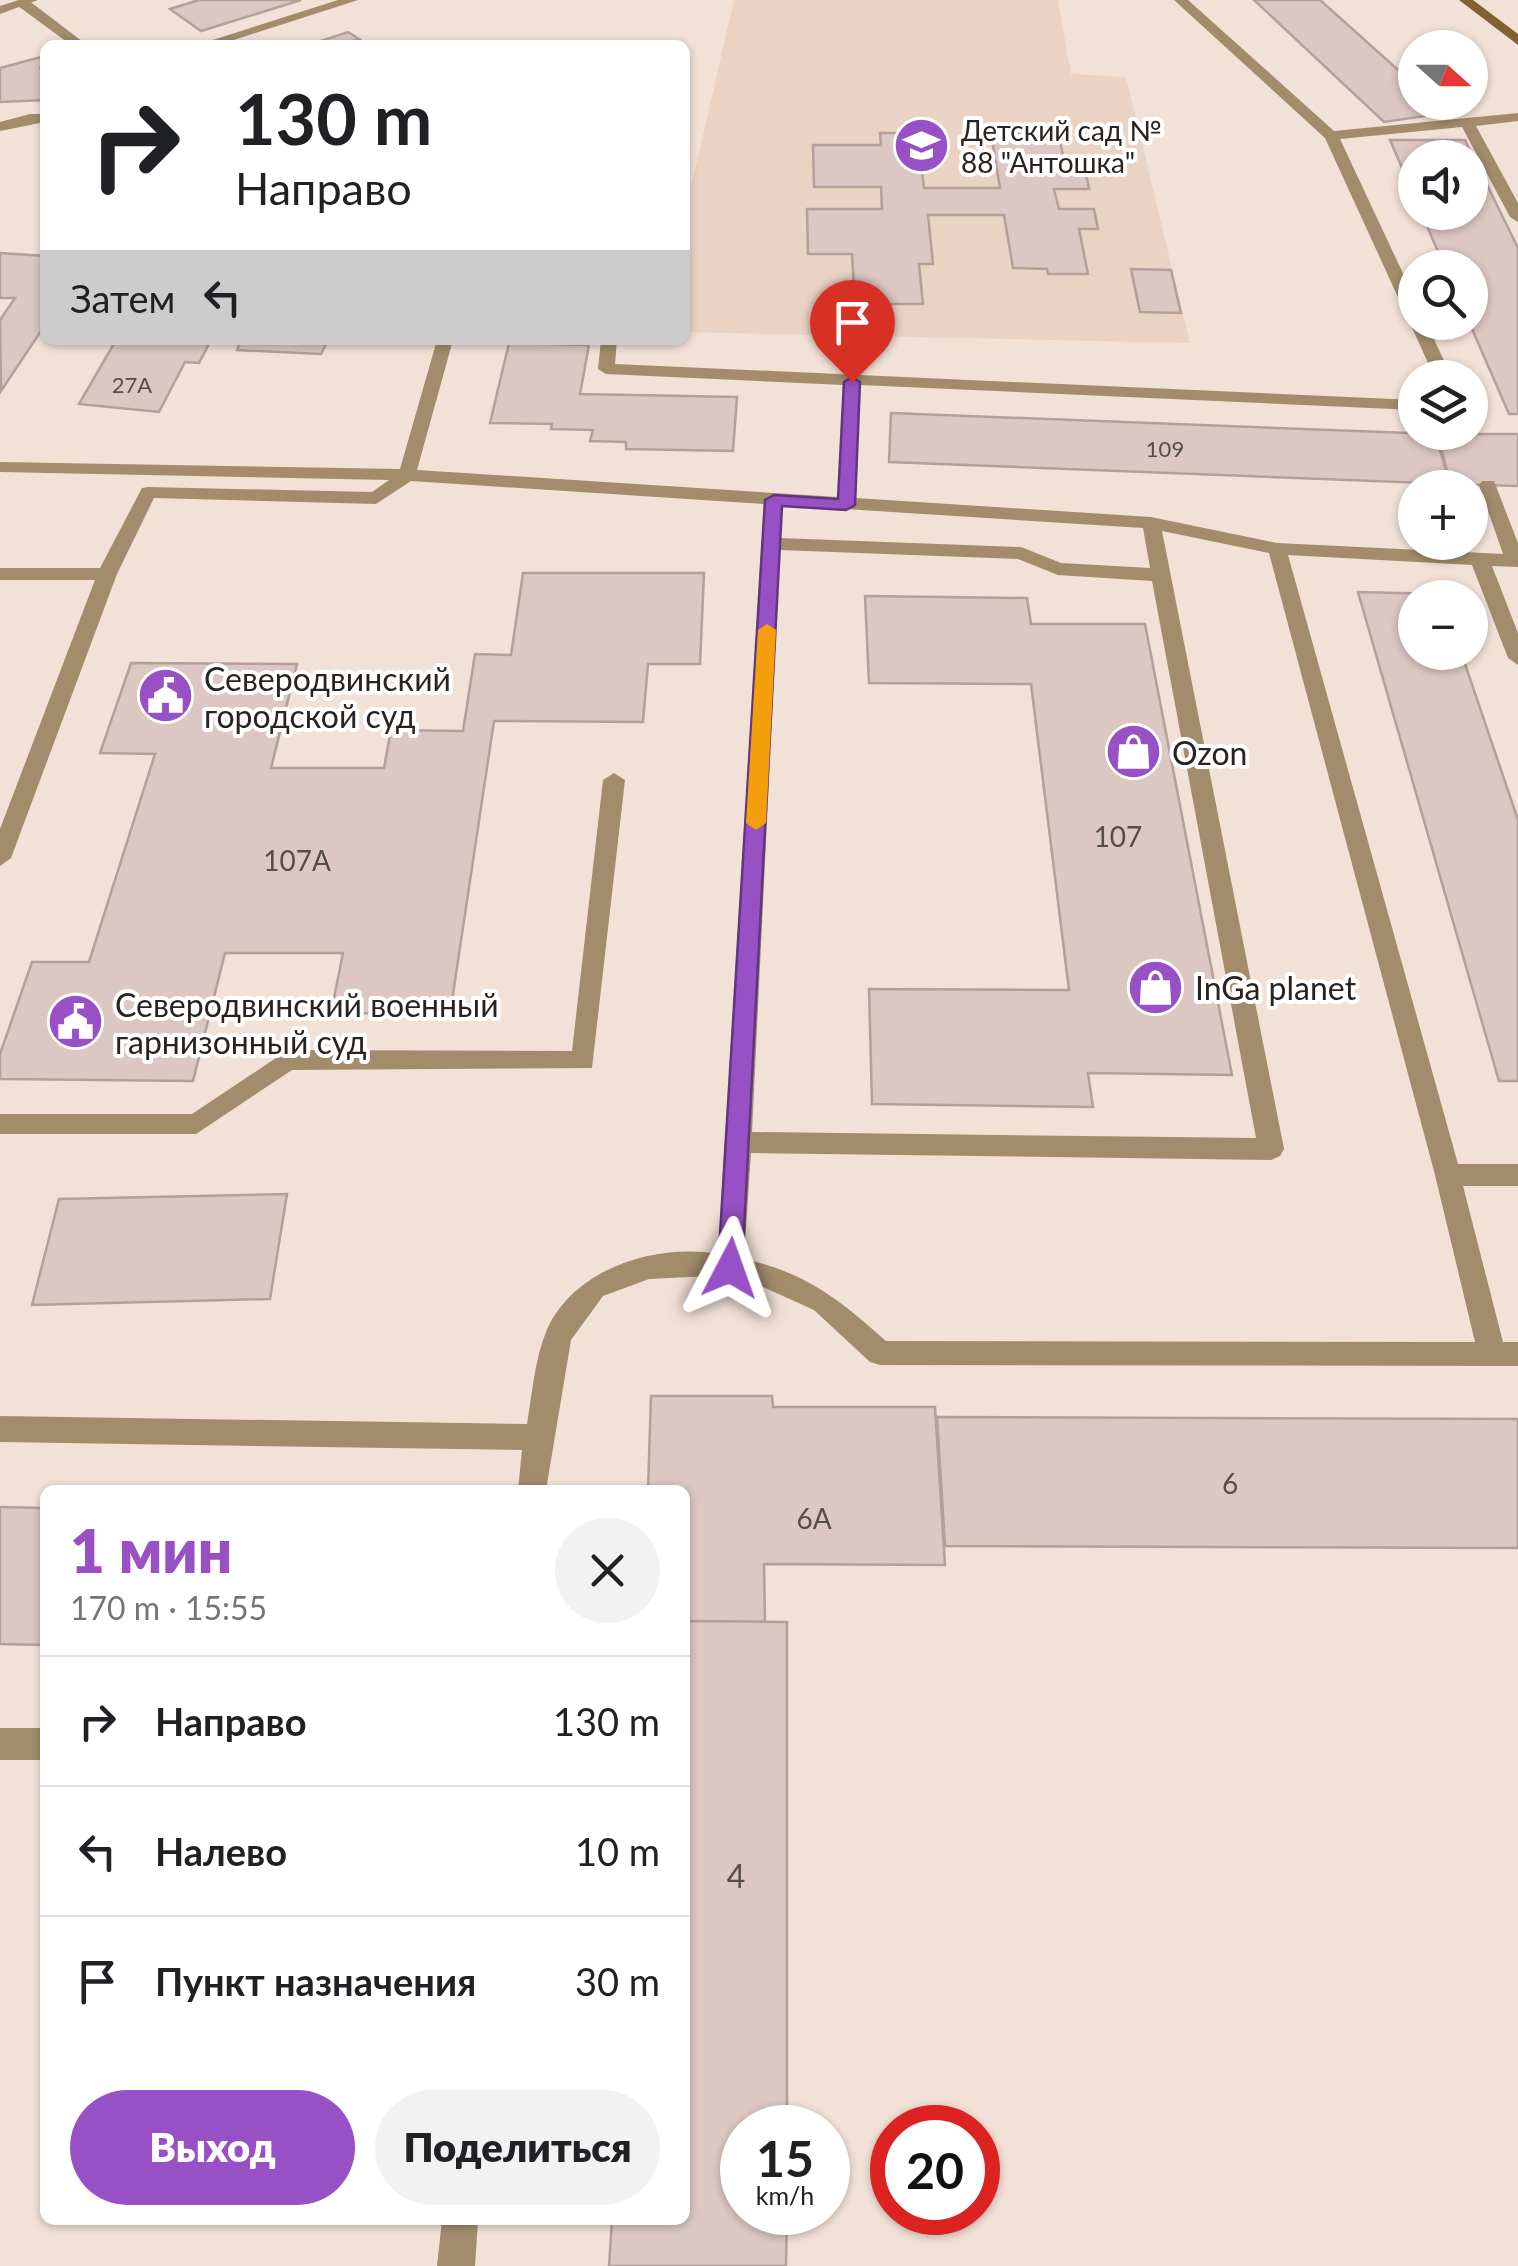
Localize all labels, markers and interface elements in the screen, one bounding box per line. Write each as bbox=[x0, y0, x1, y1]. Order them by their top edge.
north arrow bbox=[1398, 30, 1488, 120]
map controls bbox=[1398, 30, 1488, 670]
text: 130 m bbox=[235, 76, 432, 160]
icon: right bbox=[70, 80, 200, 210]
place label: Детский сад № 88 "Антошка" bbox=[961, 113, 1162, 179]
school or university icon: Детский сад № 88 "Антошка" bbox=[892, 116, 952, 176]
button: sound bbox=[1398, 140, 1488, 230]
text: Направо bbox=[235, 161, 412, 215]
button: search bbox=[1398, 250, 1488, 340]
icon: left bbox=[195, 270, 250, 325]
text: Затем bbox=[70, 275, 175, 321]
pin bbox=[810, 280, 895, 383]
icon: arrive bbox=[825, 295, 880, 350]
button: layers bbox=[1398, 360, 1488, 450]
house number: 27А bbox=[112, 371, 152, 398]
house number: 109 bbox=[1146, 435, 1184, 462]
button: + bbox=[1398, 470, 1488, 560]
button: − bbox=[1398, 580, 1488, 670]
place label: Северодвинский городской суд bbox=[204, 659, 451, 735]
public building icon: Северодвинский городской суд bbox=[135, 666, 195, 726]
shop icon: Ozon bbox=[1103, 722, 1163, 782]
place label: Ozon bbox=[1172, 733, 1247, 772]
house number: 107 bbox=[1094, 819, 1142, 853]
house number: 107А bbox=[263, 843, 331, 877]
shop icon: InGa planet bbox=[1126, 957, 1186, 1017]
place label: InGa planet bbox=[1195, 968, 1357, 1007]
place label: Северодвинский военный гарнизонный суд bbox=[115, 985, 499, 1061]
public building icon: Северодвинский военный гарнизонный суд bbox=[46, 992, 106, 1052]
position arrow bbox=[678, 1216, 782, 1320]
house number: 6 bbox=[1222, 1466, 1238, 1500]
house number: 6А bbox=[796, 1501, 832, 1535]
text: 1 мин bbox=[70, 1514, 232, 1586]
button: close bbox=[555, 1518, 660, 1623]
text: 170 m · 15:55 bbox=[70, 1588, 267, 1627]
icon: right bbox=[70, 1694, 125, 1749]
text: Направо bbox=[155, 1698, 307, 1744]
text: 130 m bbox=[553, 1698, 660, 1744]
icon: left bbox=[70, 1824, 125, 1879]
text: Налево bbox=[155, 1828, 287, 1874]
text: 10 m bbox=[575, 1828, 660, 1874]
house number: 4 bbox=[727, 1856, 745, 1895]
icon: arrive bbox=[70, 1954, 125, 2009]
text: Пункт назначения bbox=[155, 1958, 476, 2004]
text: 30 m bbox=[575, 1958, 660, 2004]
button: Выход bbox=[70, 2090, 355, 2205]
button: Поделиться bbox=[375, 2090, 660, 2205]
speed limit sign: 20 bbox=[870, 2105, 1000, 2235]
text: 15 bbox=[756, 2128, 814, 2188]
text: km/h bbox=[756, 2180, 814, 2210]

